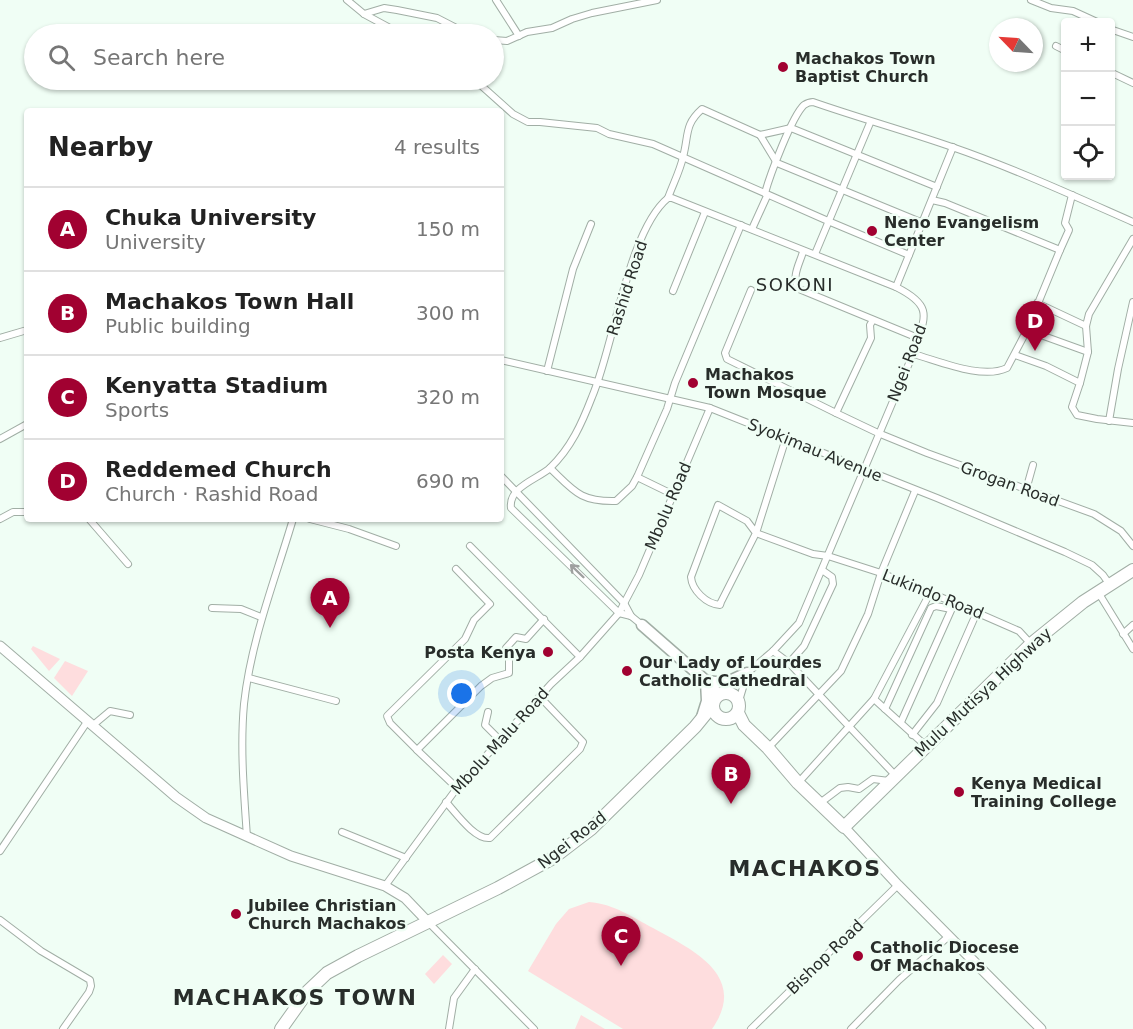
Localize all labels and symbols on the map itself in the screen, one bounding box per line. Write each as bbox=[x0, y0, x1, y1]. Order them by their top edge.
north arrow bbox=[989, 18, 1043, 72]
place label: Machakos Town Baptist Church bbox=[795, 49, 936, 86]
marker: Machakos Town Baptist Church bbox=[776, 60, 790, 74]
place label: Neno Evangelism Center bbox=[884, 213, 1039, 250]
marker: Neno Evangelism Center bbox=[865, 224, 879, 238]
street label: Rashid Road bbox=[603, 238, 651, 338]
district label: SOKONI bbox=[756, 274, 834, 295]
pin: D bbox=[1016, 302, 1054, 351]
street label: Ngei Road bbox=[883, 321, 931, 405]
place label: Machakos Town Mosque bbox=[705, 365, 827, 402]
marker: Machakos Town Mosque bbox=[686, 376, 700, 390]
street label: Syokimau Avenue bbox=[745, 414, 885, 486]
street label: Grogan Road bbox=[958, 457, 1062, 511]
street label: Mbolu Road bbox=[641, 459, 695, 553]
one-way arrow bbox=[570, 564, 585, 579]
street label: Lukindo Road bbox=[879, 565, 987, 623]
pin: A bbox=[310, 578, 350, 628]
street label: Mulu Mutisya Highway bbox=[911, 624, 1055, 760]
place label: Posta Kenya bbox=[424, 643, 536, 662]
marker: Posta Kenya bbox=[541, 645, 555, 659]
place label: Our Lady of Lourdes Catholic Cathedral bbox=[639, 653, 822, 690]
marker: Our Lady of Lourdes Catholic Cathedral bbox=[620, 664, 634, 678]
your location bbox=[447, 679, 476, 708]
street label: Mbolu Malu Road bbox=[447, 684, 553, 798]
pin: B bbox=[712, 754, 750, 804]
place label: Kenya Medical Training College bbox=[971, 774, 1117, 811]
marker: Kenya Medical Training College bbox=[952, 785, 966, 799]
street label: Ngei Road bbox=[534, 807, 610, 873]
district label: MACHAKOS bbox=[728, 856, 882, 881]
place label: Jubilee Christian Church Machakos bbox=[247, 896, 406, 933]
marker: Jubilee Christian Church Machakos bbox=[229, 907, 243, 921]
pin: C bbox=[602, 916, 640, 966]
street label: Bishop Road bbox=[783, 916, 867, 998]
place label: Catholic Diocese Of Machakos bbox=[870, 938, 1019, 975]
marker: Catholic Diocese Of Machakos bbox=[851, 949, 865, 963]
district label: MACHAKOS TOWN bbox=[173, 985, 417, 1010]

